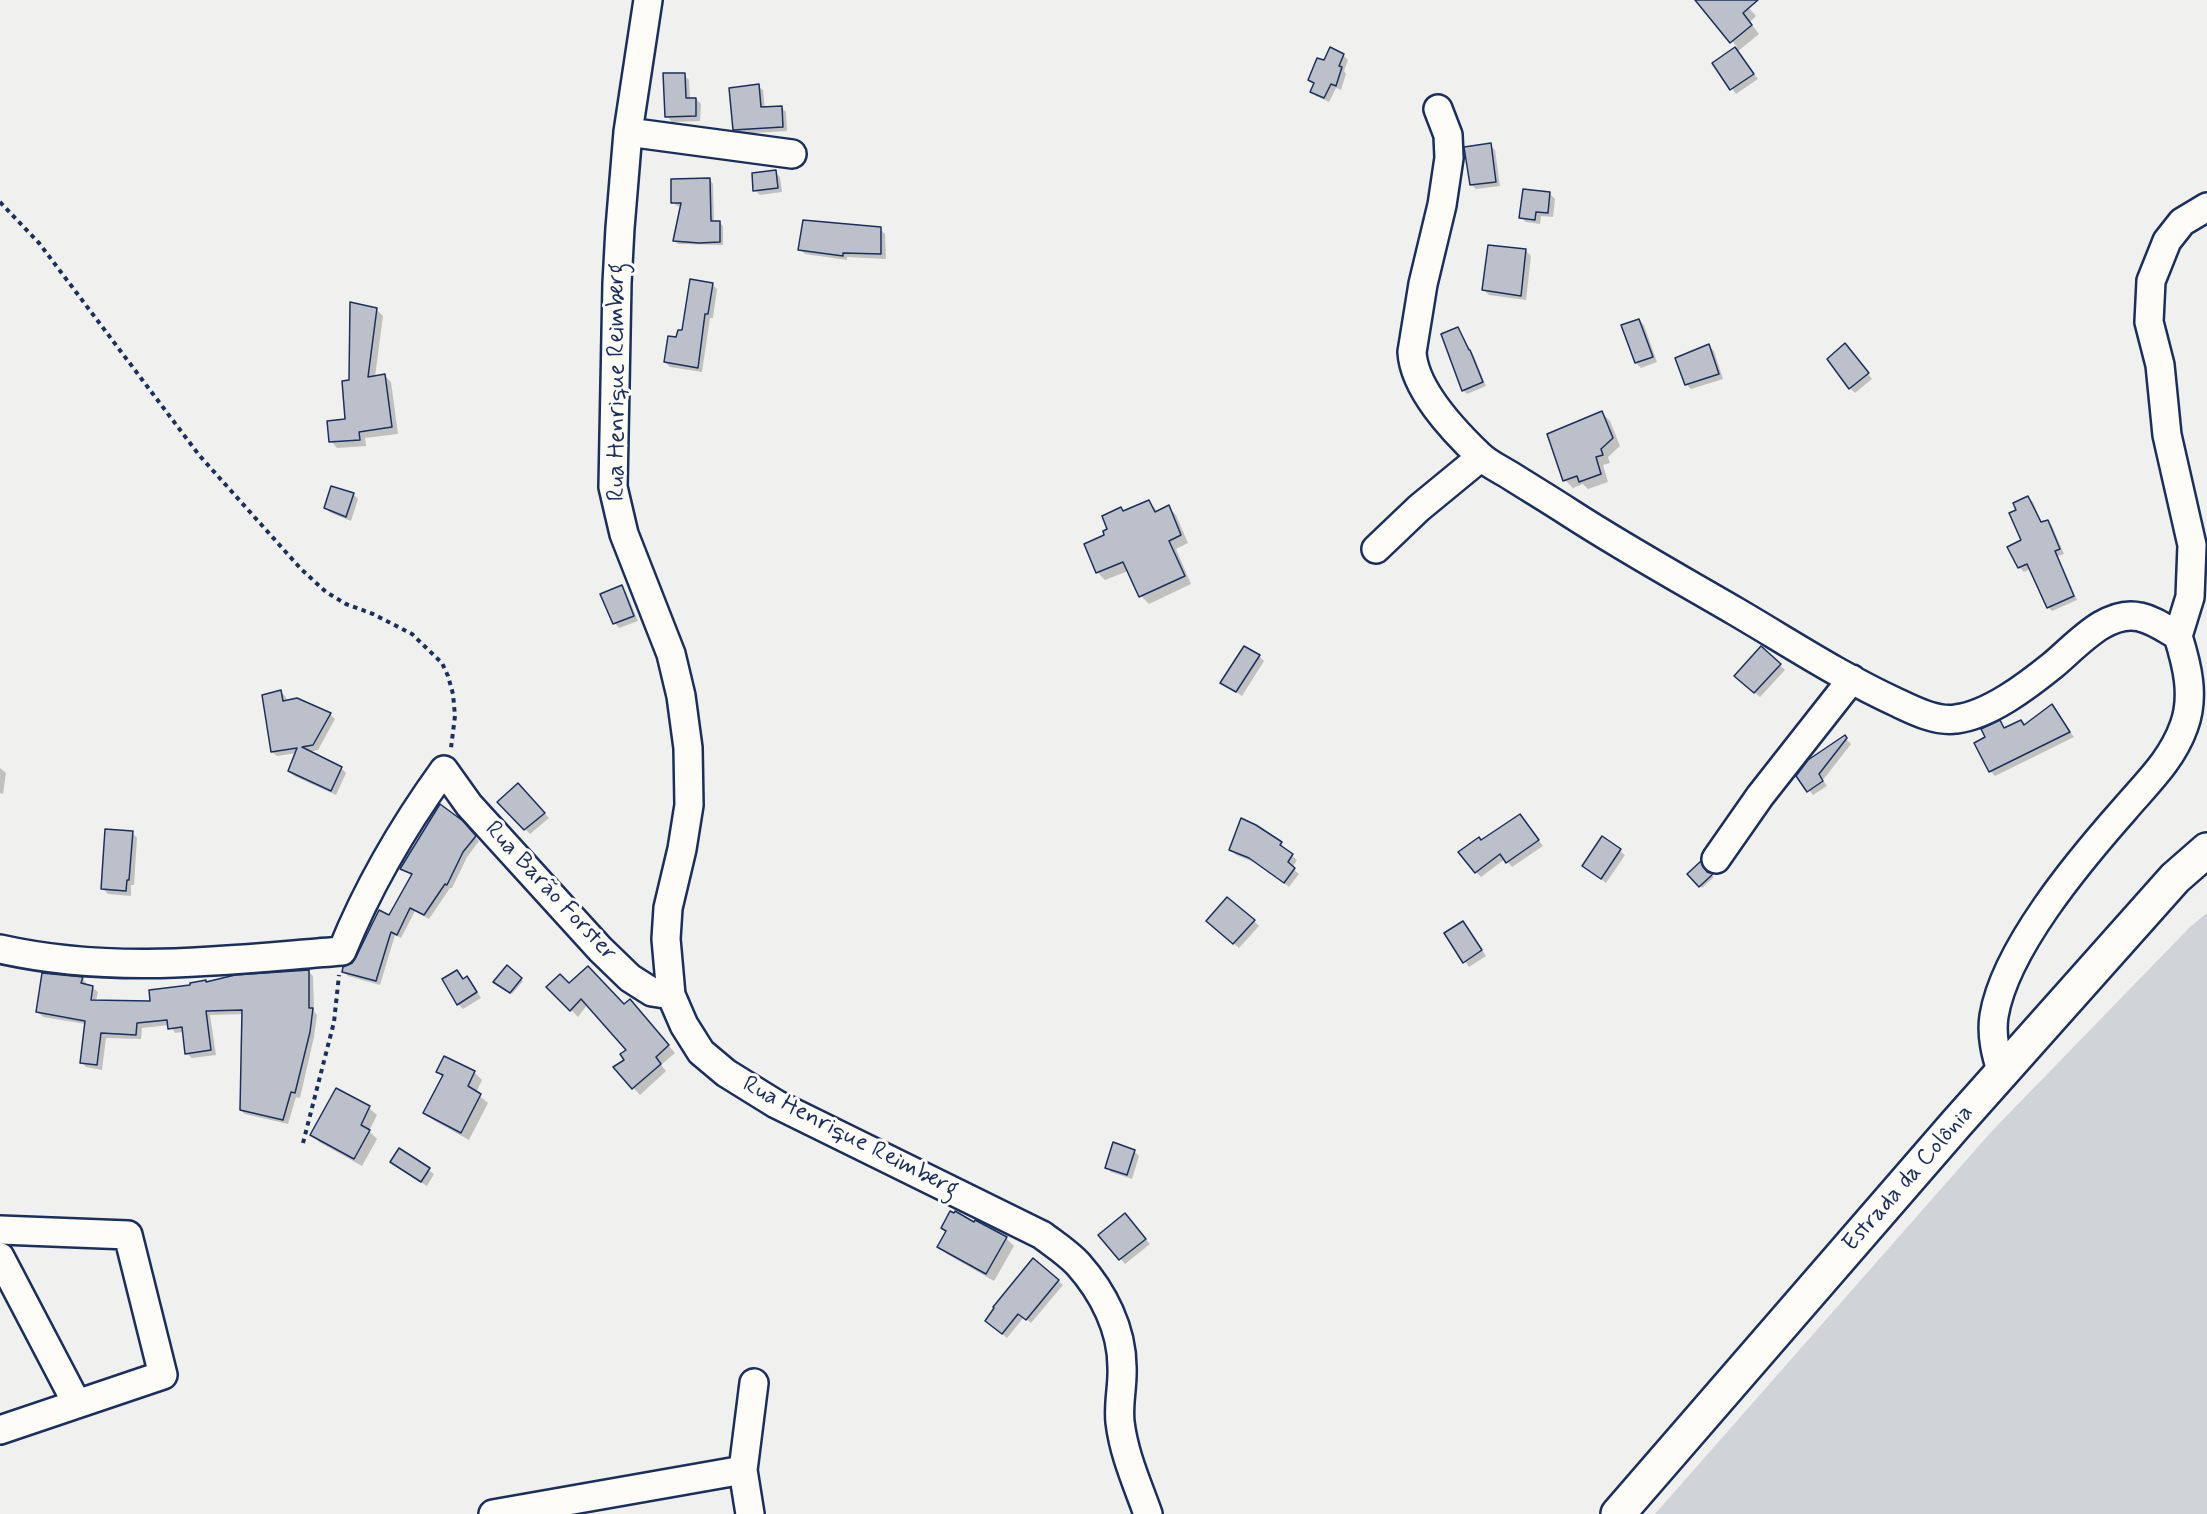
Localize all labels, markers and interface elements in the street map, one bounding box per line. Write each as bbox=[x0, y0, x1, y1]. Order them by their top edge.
street label: Rua Henrique Reimberg bbox=[604, 263, 632, 501]
street label: Rua Barão Forster bbox=[478, 816, 622, 968]
street label: Rua Henrique Reimberg bbox=[737, 1071, 963, 1205]
street label: Estrada da Colônia bbox=[1837, 1100, 1981, 1258]

